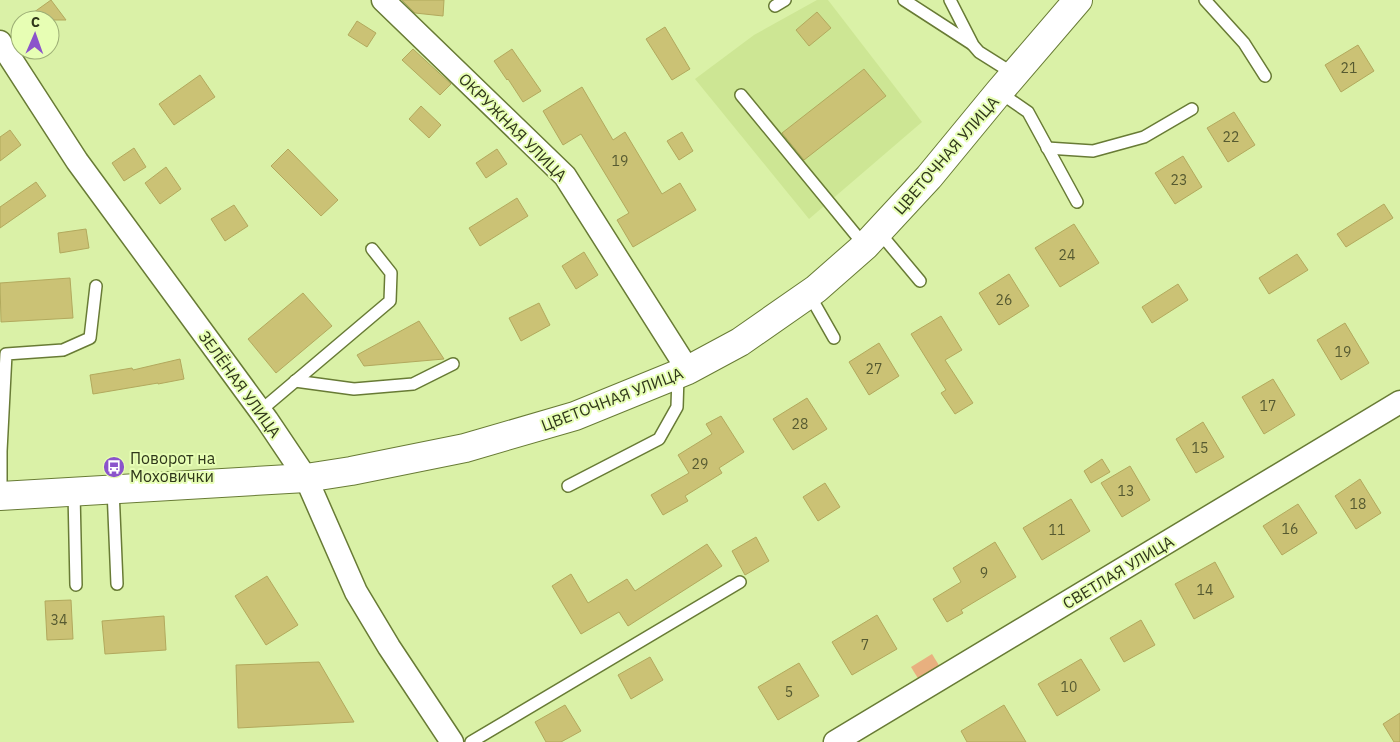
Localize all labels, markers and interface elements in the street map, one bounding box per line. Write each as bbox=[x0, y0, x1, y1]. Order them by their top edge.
north arrow bbox=[10, 10, 60, 60]
text: С bbox=[31, 13, 40, 31]
house number: 21 bbox=[1341, 59, 1357, 77]
street label: ОКРУЖНАЯ УЛИЦА bbox=[455, 69, 571, 185]
street label: ЦВЕТОЧНАЯ УЛИЦА bbox=[889, 92, 1003, 218]
house number: 22 bbox=[1223, 128, 1239, 146]
house number: 19 bbox=[612, 152, 628, 170]
house number: 23 bbox=[1171, 171, 1187, 189]
house number: 24 bbox=[1059, 246, 1075, 264]
house number: 26 bbox=[996, 291, 1012, 309]
street label: ЗЕЛЁНАЯ УЛИЦА bbox=[194, 327, 286, 441]
house number: 19 bbox=[1335, 343, 1351, 361]
house number: 27 bbox=[866, 360, 882, 378]
street label: ЦВЕТОЧНАЯ УЛИЦА bbox=[538, 363, 686, 435]
house number: 17 bbox=[1260, 397, 1276, 415]
house number: 28 bbox=[792, 415, 808, 433]
house number: 15 bbox=[1192, 439, 1208, 457]
place label: Поворот на Моховички bbox=[130, 448, 216, 486]
bus stop icon: Поворот на Моховички bbox=[102, 455, 126, 479]
house number: 29 bbox=[692, 455, 708, 473]
house number: 13 bbox=[1118, 482, 1134, 500]
house number: 18 bbox=[1350, 495, 1366, 513]
house number: 16 bbox=[1282, 520, 1298, 538]
house number: 11 bbox=[1049, 521, 1065, 539]
street label: СВЕТЛАЯ УЛИЦА bbox=[1059, 531, 1177, 613]
house number: 9 bbox=[980, 564, 988, 582]
house number: 14 bbox=[1197, 581, 1213, 599]
house number: 34 bbox=[51, 611, 67, 629]
house number: 7 bbox=[861, 636, 869, 654]
house number: 10 bbox=[1061, 678, 1077, 696]
house number: 5 bbox=[785, 683, 793, 701]

